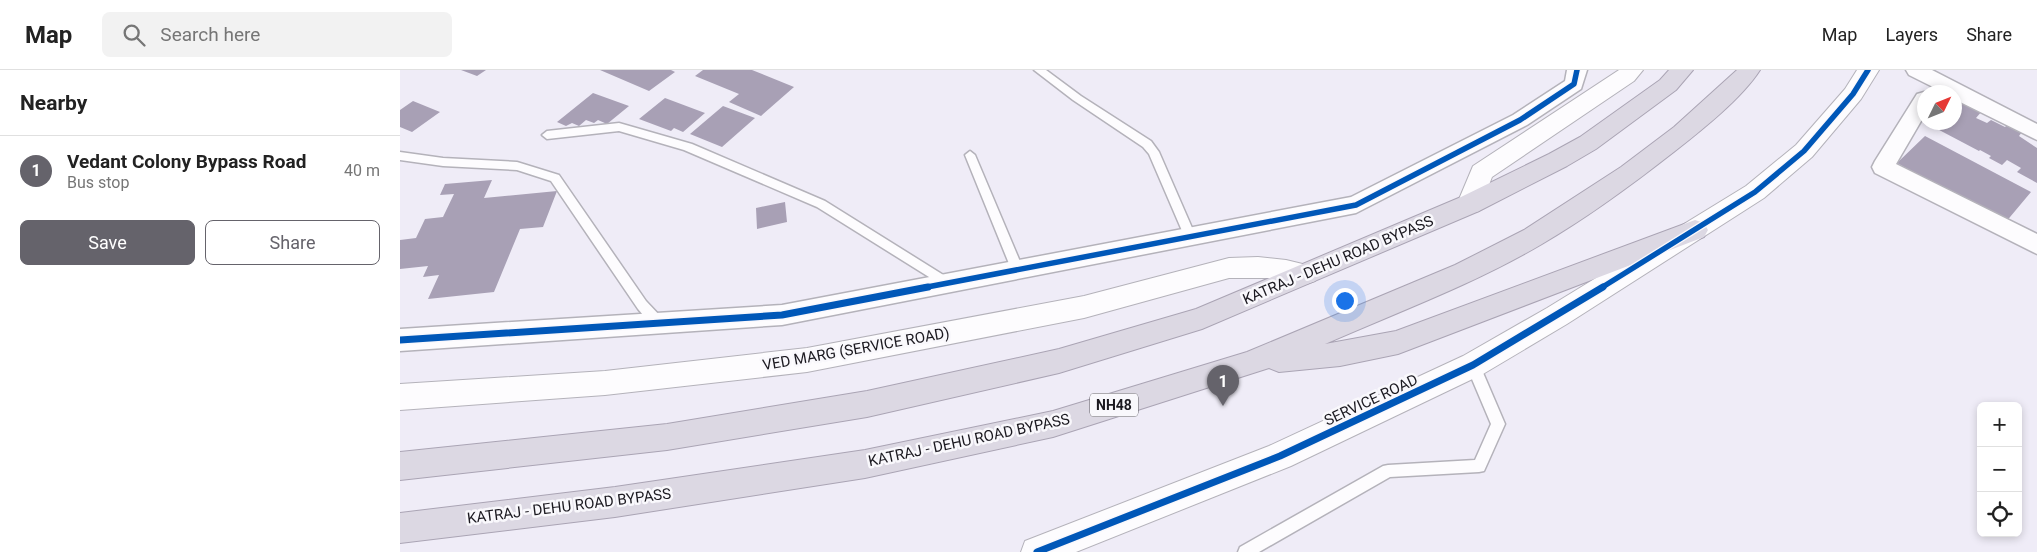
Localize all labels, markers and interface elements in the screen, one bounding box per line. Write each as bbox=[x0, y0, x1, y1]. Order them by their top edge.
search box bbox=[102, 12, 452, 57]
text: Map bbox=[25, 21, 72, 49]
icon: search bbox=[120, 21, 148, 49]
text: Search here bbox=[160, 23, 260, 46]
text: Map bbox=[1822, 24, 1857, 45]
text: Layers bbox=[1885, 24, 1938, 45]
text: Share bbox=[1966, 24, 2012, 45]
north arrow bbox=[1917, 85, 1962, 130]
text: Nearby bbox=[20, 91, 87, 115]
text: Vedant Colony Bypass Road bbox=[67, 150, 306, 173]
text: 1 bbox=[31, 161, 41, 180]
text: 40 m bbox=[344, 161, 380, 180]
text: Bus stop bbox=[67, 173, 129, 192]
street label: KATRAJ - DEHU ROAD BYPASS bbox=[1240, 212, 1436, 308]
button: Save bbox=[20, 220, 195, 265]
button: Share bbox=[205, 220, 380, 265]
your location bbox=[1332, 288, 1358, 314]
street label: VED MARG (SERVICE ROAD) bbox=[761, 324, 951, 374]
pin: 1 bbox=[1207, 365, 1239, 406]
street label: SERVICE ROAD bbox=[1321, 370, 1421, 430]
road number: NH48 bbox=[1090, 394, 1138, 416]
map controls bbox=[1977, 402, 2022, 537]
button: + bbox=[1977, 402, 2022, 447]
street label: KATRAJ - DEHU ROAD BYPASS bbox=[867, 410, 1071, 470]
button: − bbox=[1977, 447, 2022, 492]
street label: KATRAJ - DEHU ROAD BYPASS bbox=[466, 485, 672, 527]
button: locate bbox=[1977, 492, 2022, 537]

